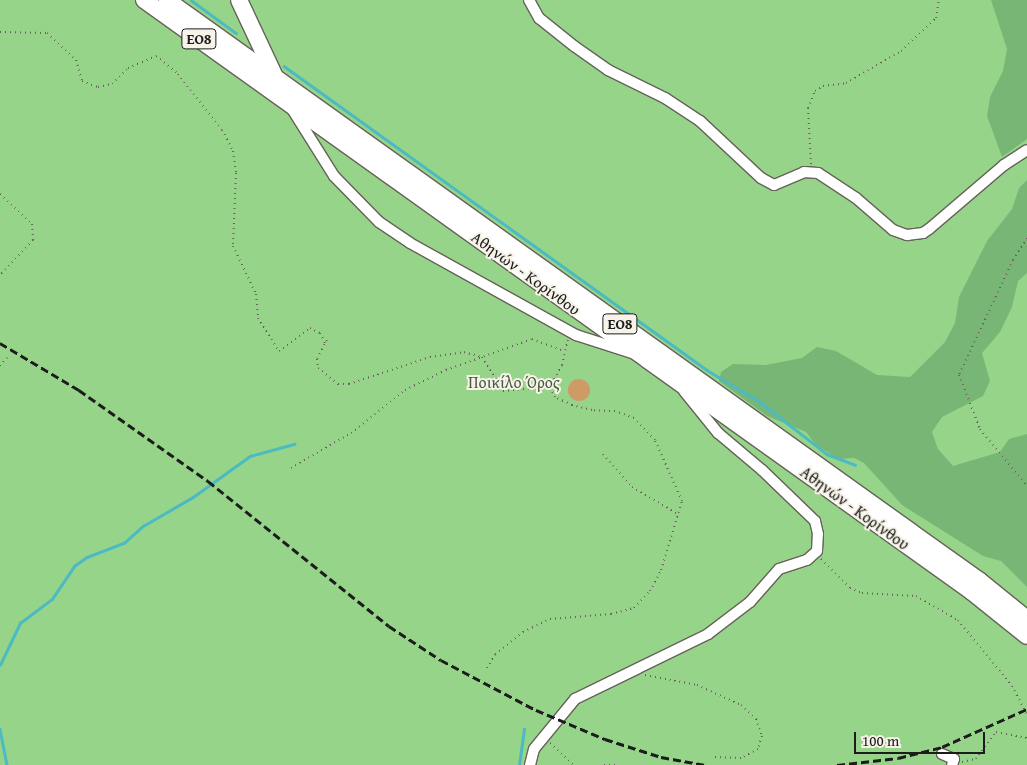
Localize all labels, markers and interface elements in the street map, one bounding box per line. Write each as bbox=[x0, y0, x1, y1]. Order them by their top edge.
road number: ΕΟ8 bbox=[180, 26, 218, 52]
street label: Αθηνών - Κορίνθου bbox=[468, 227, 584, 319]
road number: ΕΟ8 bbox=[601, 312, 639, 336]
park label: Ποικίλο Όρος bbox=[468, 372, 560, 392]
street label: Αθηνών - Κορίνθου bbox=[797, 462, 913, 554]
scale bar bbox=[857, 722, 988, 754]
text: 100 m bbox=[862, 730, 899, 751]

